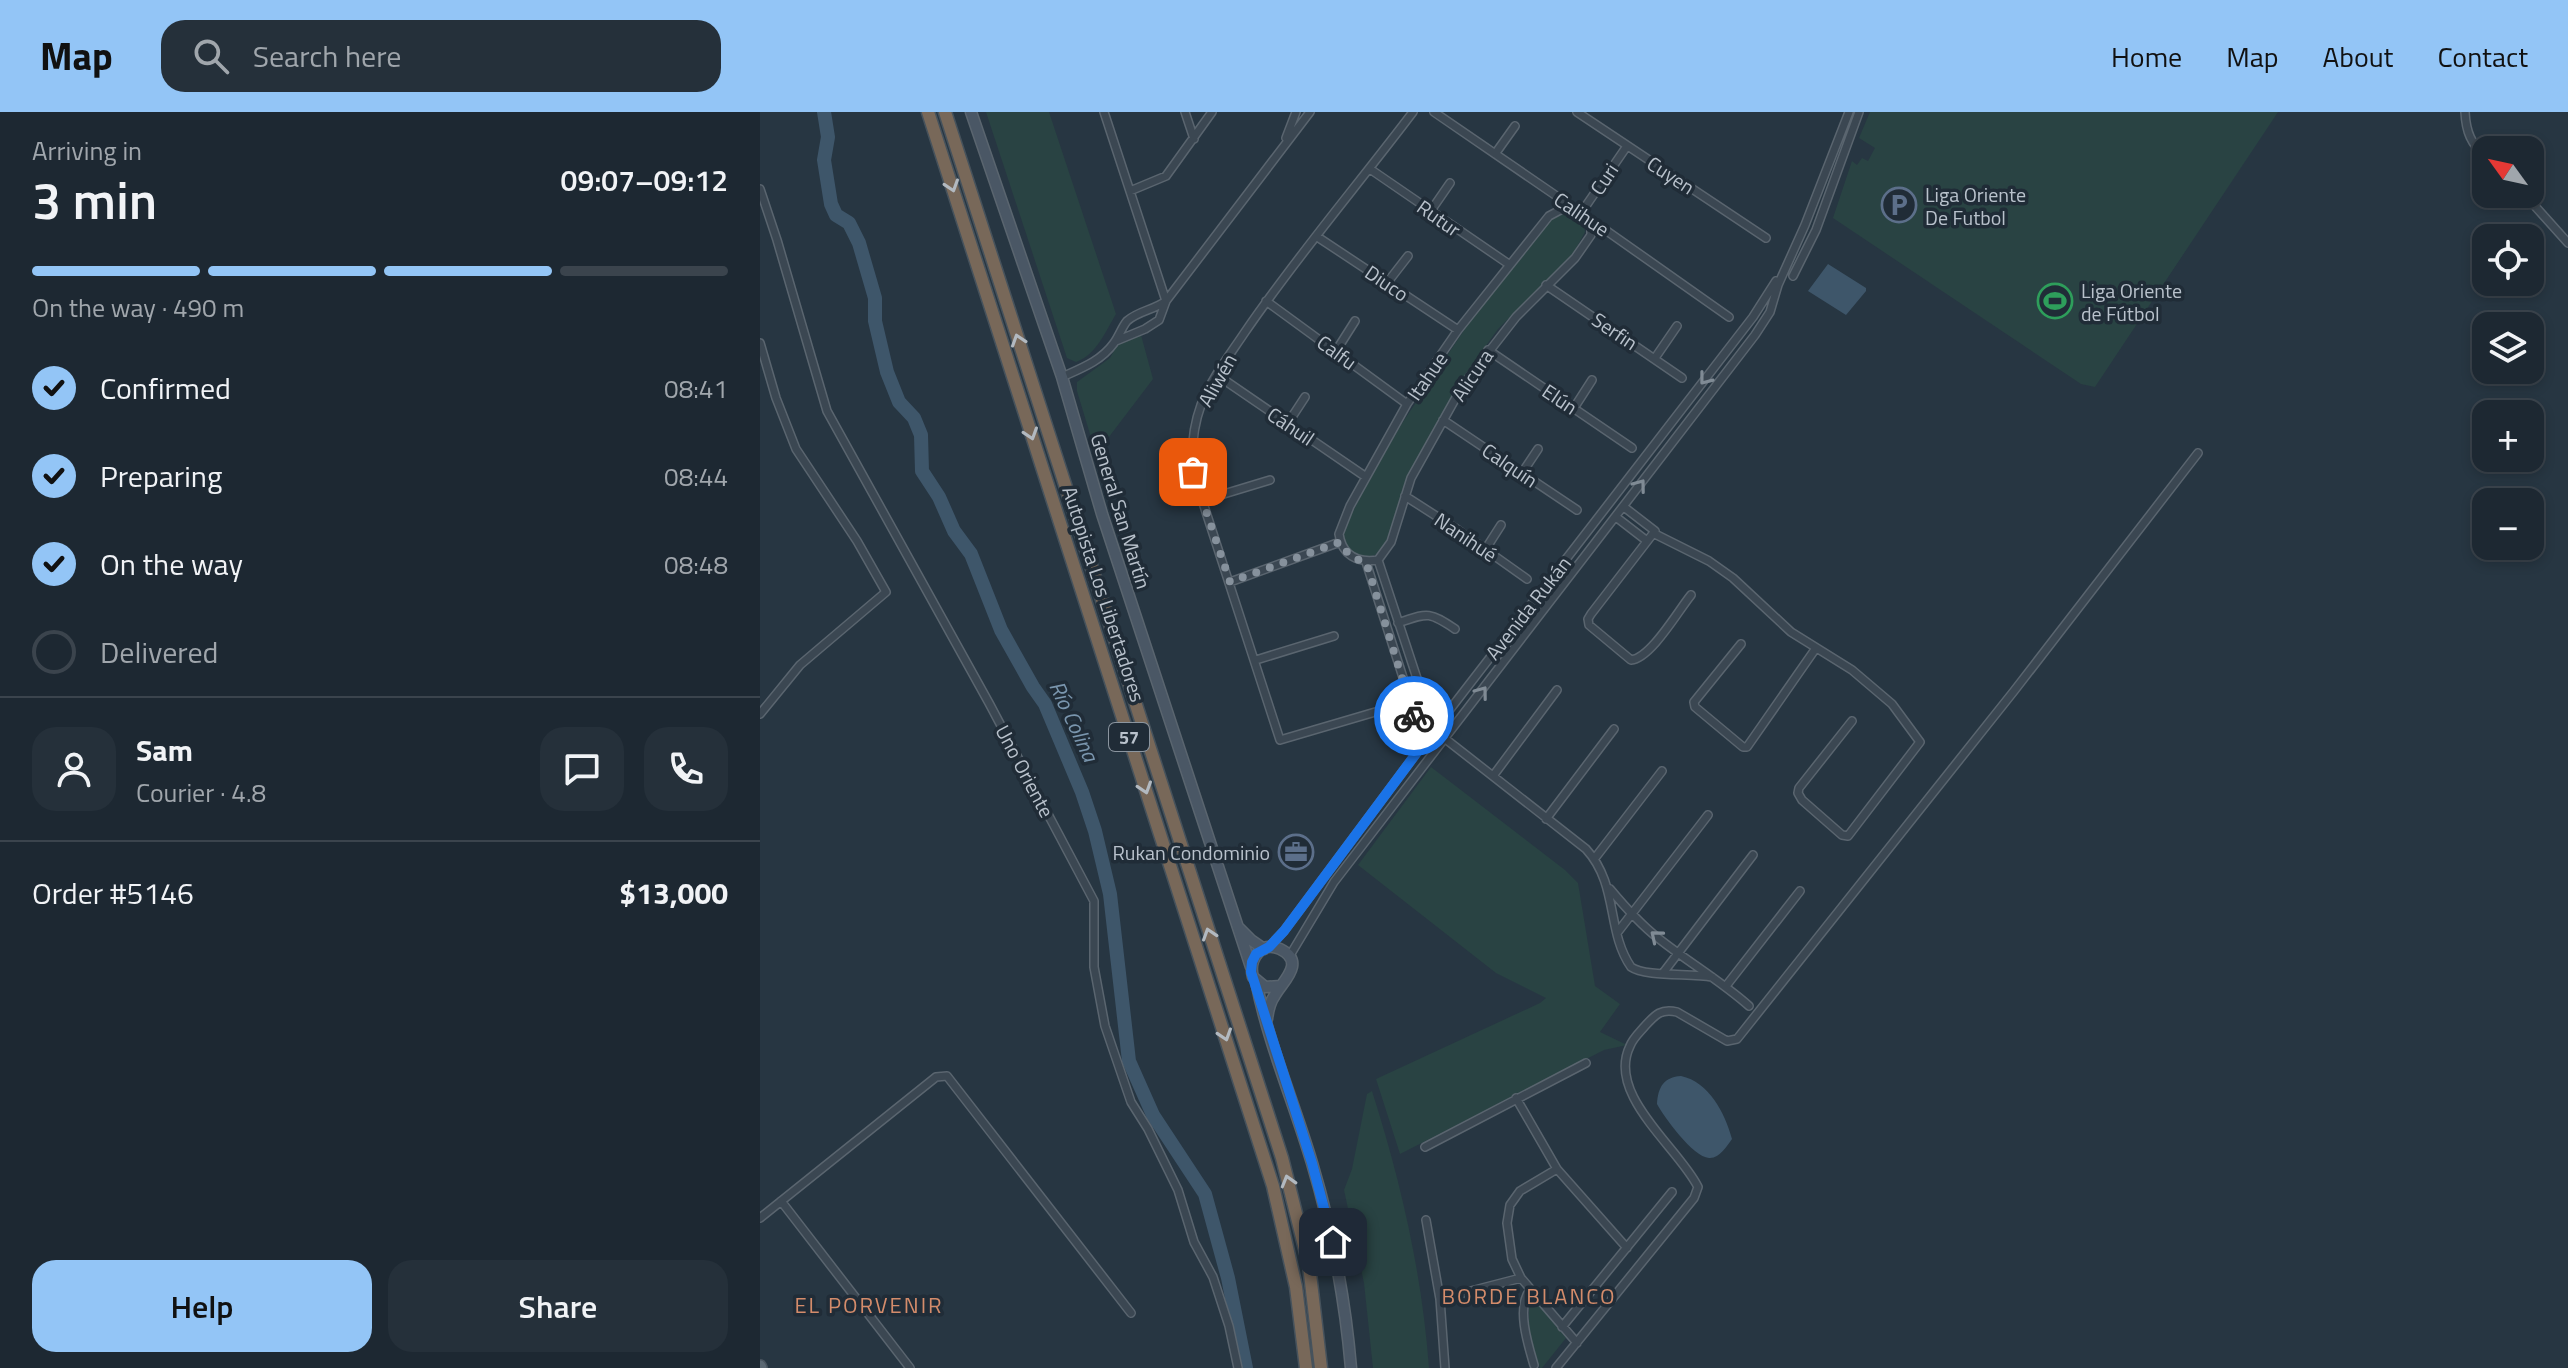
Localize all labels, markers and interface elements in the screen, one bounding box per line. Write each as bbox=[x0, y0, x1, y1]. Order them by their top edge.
search box bbox=[161, 20, 721, 92]
text: Map bbox=[40, 27, 113, 85]
text: Search here bbox=[253, 33, 402, 79]
icon: search bbox=[189, 34, 233, 78]
text: Home bbox=[2111, 35, 2182, 78]
text: Map bbox=[2226, 35, 2279, 78]
text: About bbox=[2323, 35, 2393, 78]
text: Contact bbox=[2437, 35, 2528, 78]
text: Arriving in bbox=[32, 131, 142, 170]
north arrow bbox=[2472, 136, 2544, 208]
map controls bbox=[2472, 136, 2544, 560]
street label: Cuyen bbox=[1641, 148, 1701, 202]
text: 09:07–09:12 bbox=[561, 157, 728, 203]
street label: Curi bbox=[1582, 157, 1626, 201]
text: 3 min bbox=[32, 160, 157, 239]
one-way arrow bbox=[942, 179, 958, 193]
place label: Liga Oriente De Futbol bbox=[1925, 179, 2026, 233]
street label: Calihue bbox=[1548, 184, 1616, 244]
parking icon: Liga Oriente De Futbol bbox=[1880, 186, 1918, 224]
street label: Rutur bbox=[1411, 192, 1467, 244]
button: locate bbox=[2472, 224, 2544, 296]
street label: Diuco bbox=[1359, 257, 1415, 309]
place label: Liga Oriente de Fútbol bbox=[2081, 275, 2182, 329]
sports icon: Liga Oriente de Fútbol bbox=[2036, 282, 2074, 320]
text: On the way · 490 m bbox=[32, 288, 244, 327]
street label: Serfin bbox=[1586, 304, 1644, 358]
button: layers bbox=[2472, 312, 2544, 384]
street label: Calfu bbox=[1311, 327, 1363, 377]
one-way arrow bbox=[1011, 333, 1027, 347]
street label: Alicura bbox=[1443, 343, 1501, 407]
street label: Itahue bbox=[1399, 345, 1455, 407]
street label: Aliwén bbox=[1190, 348, 1244, 412]
text: Confirmed bbox=[100, 365, 231, 411]
icon: check bbox=[32, 366, 76, 410]
text: 08:41 bbox=[664, 369, 728, 408]
one-way arrow bbox=[1700, 370, 1714, 385]
street label: Elún bbox=[1536, 376, 1584, 422]
street label: Cáhuil bbox=[1261, 399, 1321, 453]
button: + bbox=[2472, 400, 2544, 472]
one-way arrow bbox=[1022, 426, 1038, 440]
street label: General San Martín bbox=[1083, 429, 1159, 593]
street label: Calquín bbox=[1476, 435, 1544, 495]
pin bbox=[1159, 438, 1227, 506]
icon: bag bbox=[1171, 450, 1215, 494]
text: Preparing bbox=[100, 453, 222, 499]
icon: check bbox=[32, 454, 76, 498]
text: 08:44 bbox=[664, 457, 728, 496]
one-way arrow bbox=[1630, 479, 1645, 494]
street label: Autopista Los Libertadores bbox=[1054, 482, 1154, 706]
button: − bbox=[2472, 488, 2544, 560]
street label: Nanihué bbox=[1428, 505, 1504, 569]
text: On the way bbox=[100, 541, 243, 587]
icon: check bbox=[32, 542, 76, 586]
text: 08:48 bbox=[664, 545, 728, 584]
street label: Avenida Rukán bbox=[1477, 549, 1579, 667]
text: Delivered bbox=[100, 629, 218, 675]
water label: Río Colina bbox=[1041, 675, 1108, 769]
courier bbox=[1374, 676, 1454, 756]
one-way arrow bbox=[1473, 686, 1487, 701]
icon: bike bbox=[1392, 694, 1436, 738]
street label: Uno Oriente bbox=[988, 719, 1062, 823]
road number: 57 bbox=[1109, 723, 1149, 751]
button: person bbox=[32, 727, 116, 811]
text: Sam bbox=[136, 727, 193, 773]
button: chat bbox=[540, 727, 624, 811]
button: phone bbox=[644, 727, 728, 811]
text: Courier · 4.8 bbox=[136, 773, 266, 812]
one-way arrow bbox=[1136, 780, 1152, 794]
office icon: Rukan Condominio bbox=[1277, 833, 1315, 871]
place label: Rukan Condominio bbox=[1113, 837, 1270, 868]
text: Order #5146 bbox=[32, 870, 194, 916]
text: $13,000 bbox=[619, 870, 728, 916]
one-way arrow bbox=[1203, 927, 1219, 941]
one-way arrow bbox=[1651, 931, 1666, 946]
one-way arrow bbox=[1216, 1028, 1232, 1042]
one-way arrow bbox=[1281, 1175, 1298, 1189]
pin bbox=[1299, 1208, 1367, 1276]
icon: home bbox=[1311, 1220, 1355, 1264]
button: Help bbox=[32, 1260, 372, 1352]
button: Share bbox=[388, 1260, 728, 1352]
district label: BORDE BLANCO bbox=[1441, 1279, 1617, 1313]
district label: EL PORVENIR bbox=[794, 1288, 944, 1322]

